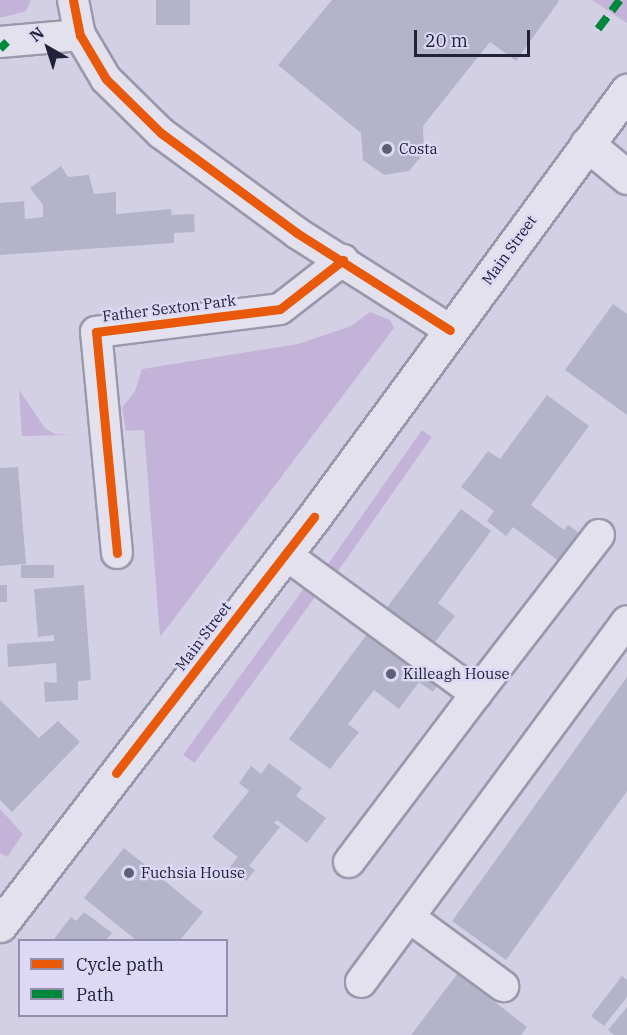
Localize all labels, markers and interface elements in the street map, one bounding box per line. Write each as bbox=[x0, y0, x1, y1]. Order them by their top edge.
north arrow bbox=[18, 18, 78, 78]
scale bar bbox=[417, 18, 532, 56]
text: N bbox=[25, 22, 48, 46]
text: 20 m bbox=[425, 29, 468, 52]
place label: Costa bbox=[399, 140, 438, 158]
marker: Costa bbox=[380, 142, 394, 156]
street label: Main Street bbox=[478, 212, 540, 288]
street label: Father Sexton Park bbox=[101, 291, 237, 325]
street label: Main Street bbox=[171, 598, 235, 674]
place label: Killeagh House bbox=[403, 665, 510, 683]
marker: Killeagh House bbox=[384, 667, 398, 681]
place label: Fuchsia House bbox=[141, 864, 245, 882]
marker: Fuchsia House bbox=[122, 866, 136, 880]
legend bbox=[18, 939, 228, 1017]
text: Cycle path bbox=[76, 953, 164, 976]
text: Path bbox=[76, 983, 114, 1006]

